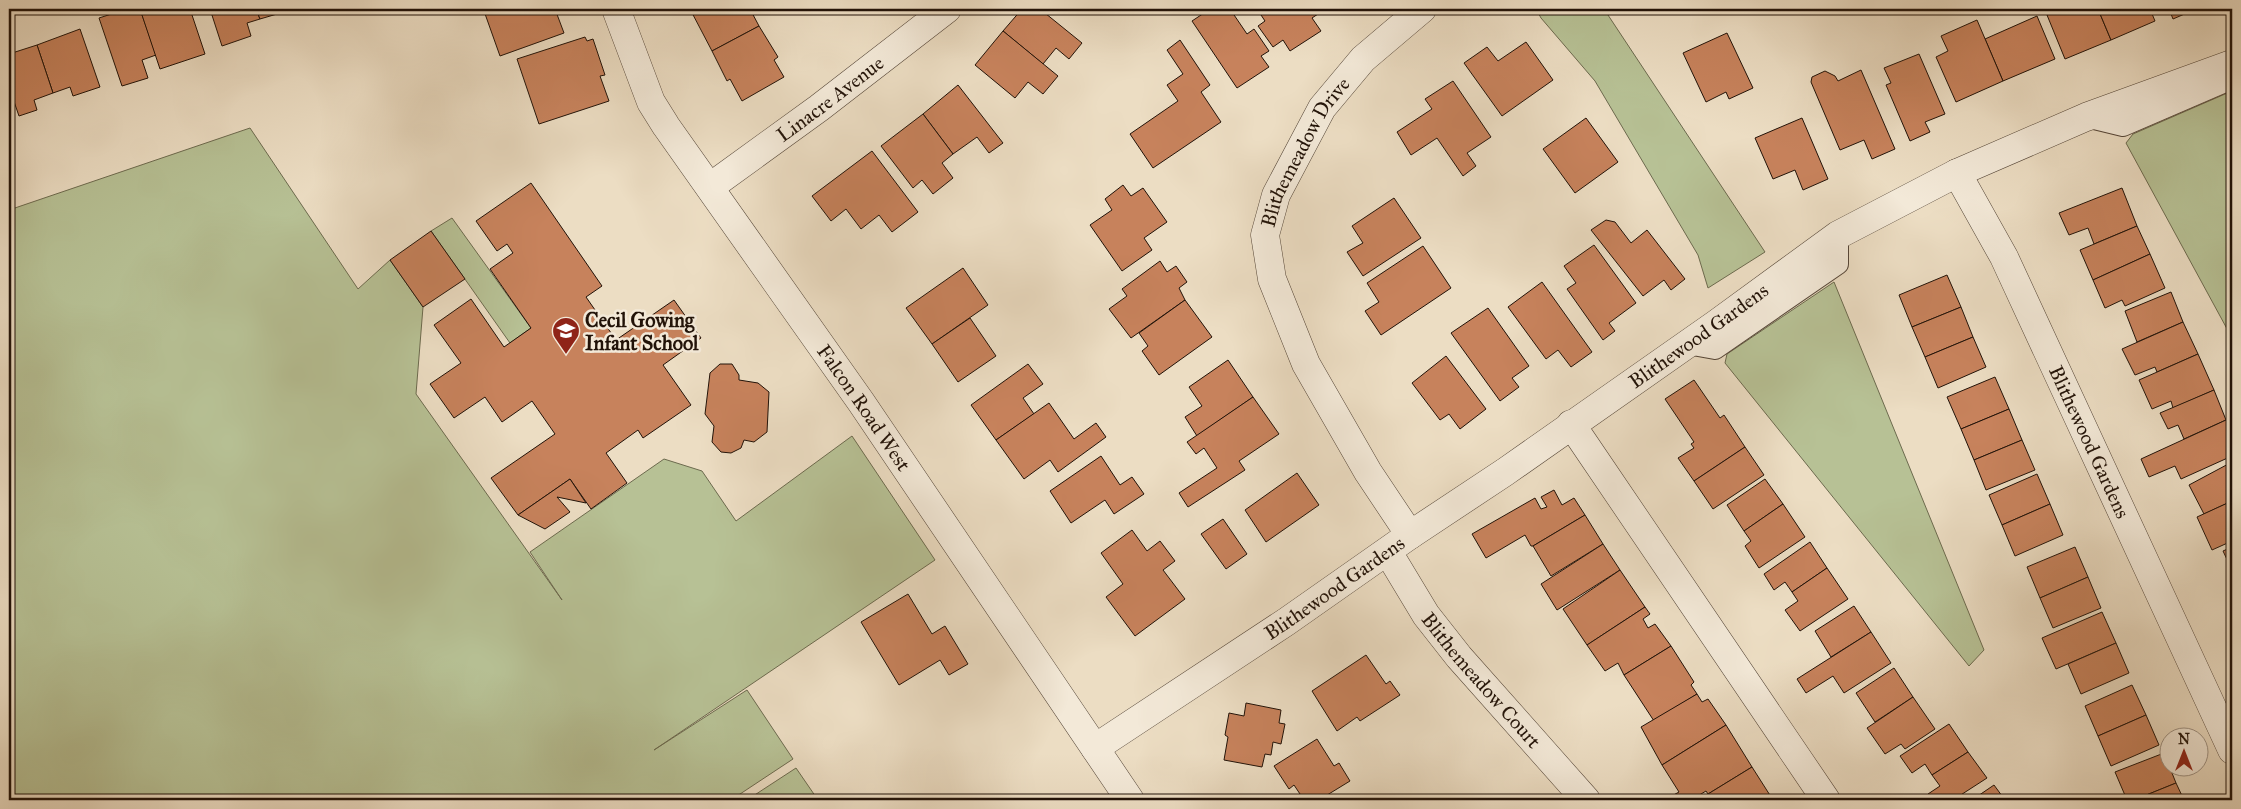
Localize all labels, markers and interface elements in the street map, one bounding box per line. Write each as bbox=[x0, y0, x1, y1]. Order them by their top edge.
street label: Linacre Avenue bbox=[772, 51, 888, 147]
street label: Blithemeadow Drive bbox=[1256, 72, 1355, 230]
street label: Blithewood Gardens bbox=[1624, 278, 1773, 393]
place label: Cecil Gowing Infant School bbox=[585, 308, 699, 355]
school or university icon: Cecil Gowing Infant School bbox=[551, 316, 581, 355]
street label: Falcon Road West bbox=[812, 340, 916, 475]
street label: Blithewood Gardens bbox=[2044, 362, 2135, 522]
street label: Blithewood Gardens bbox=[1260, 531, 1409, 645]
street label: Blithemeadow Court bbox=[1417, 608, 1546, 753]
north arrow bbox=[2158, 726, 2208, 776]
text: N bbox=[2178, 731, 2190, 748]

